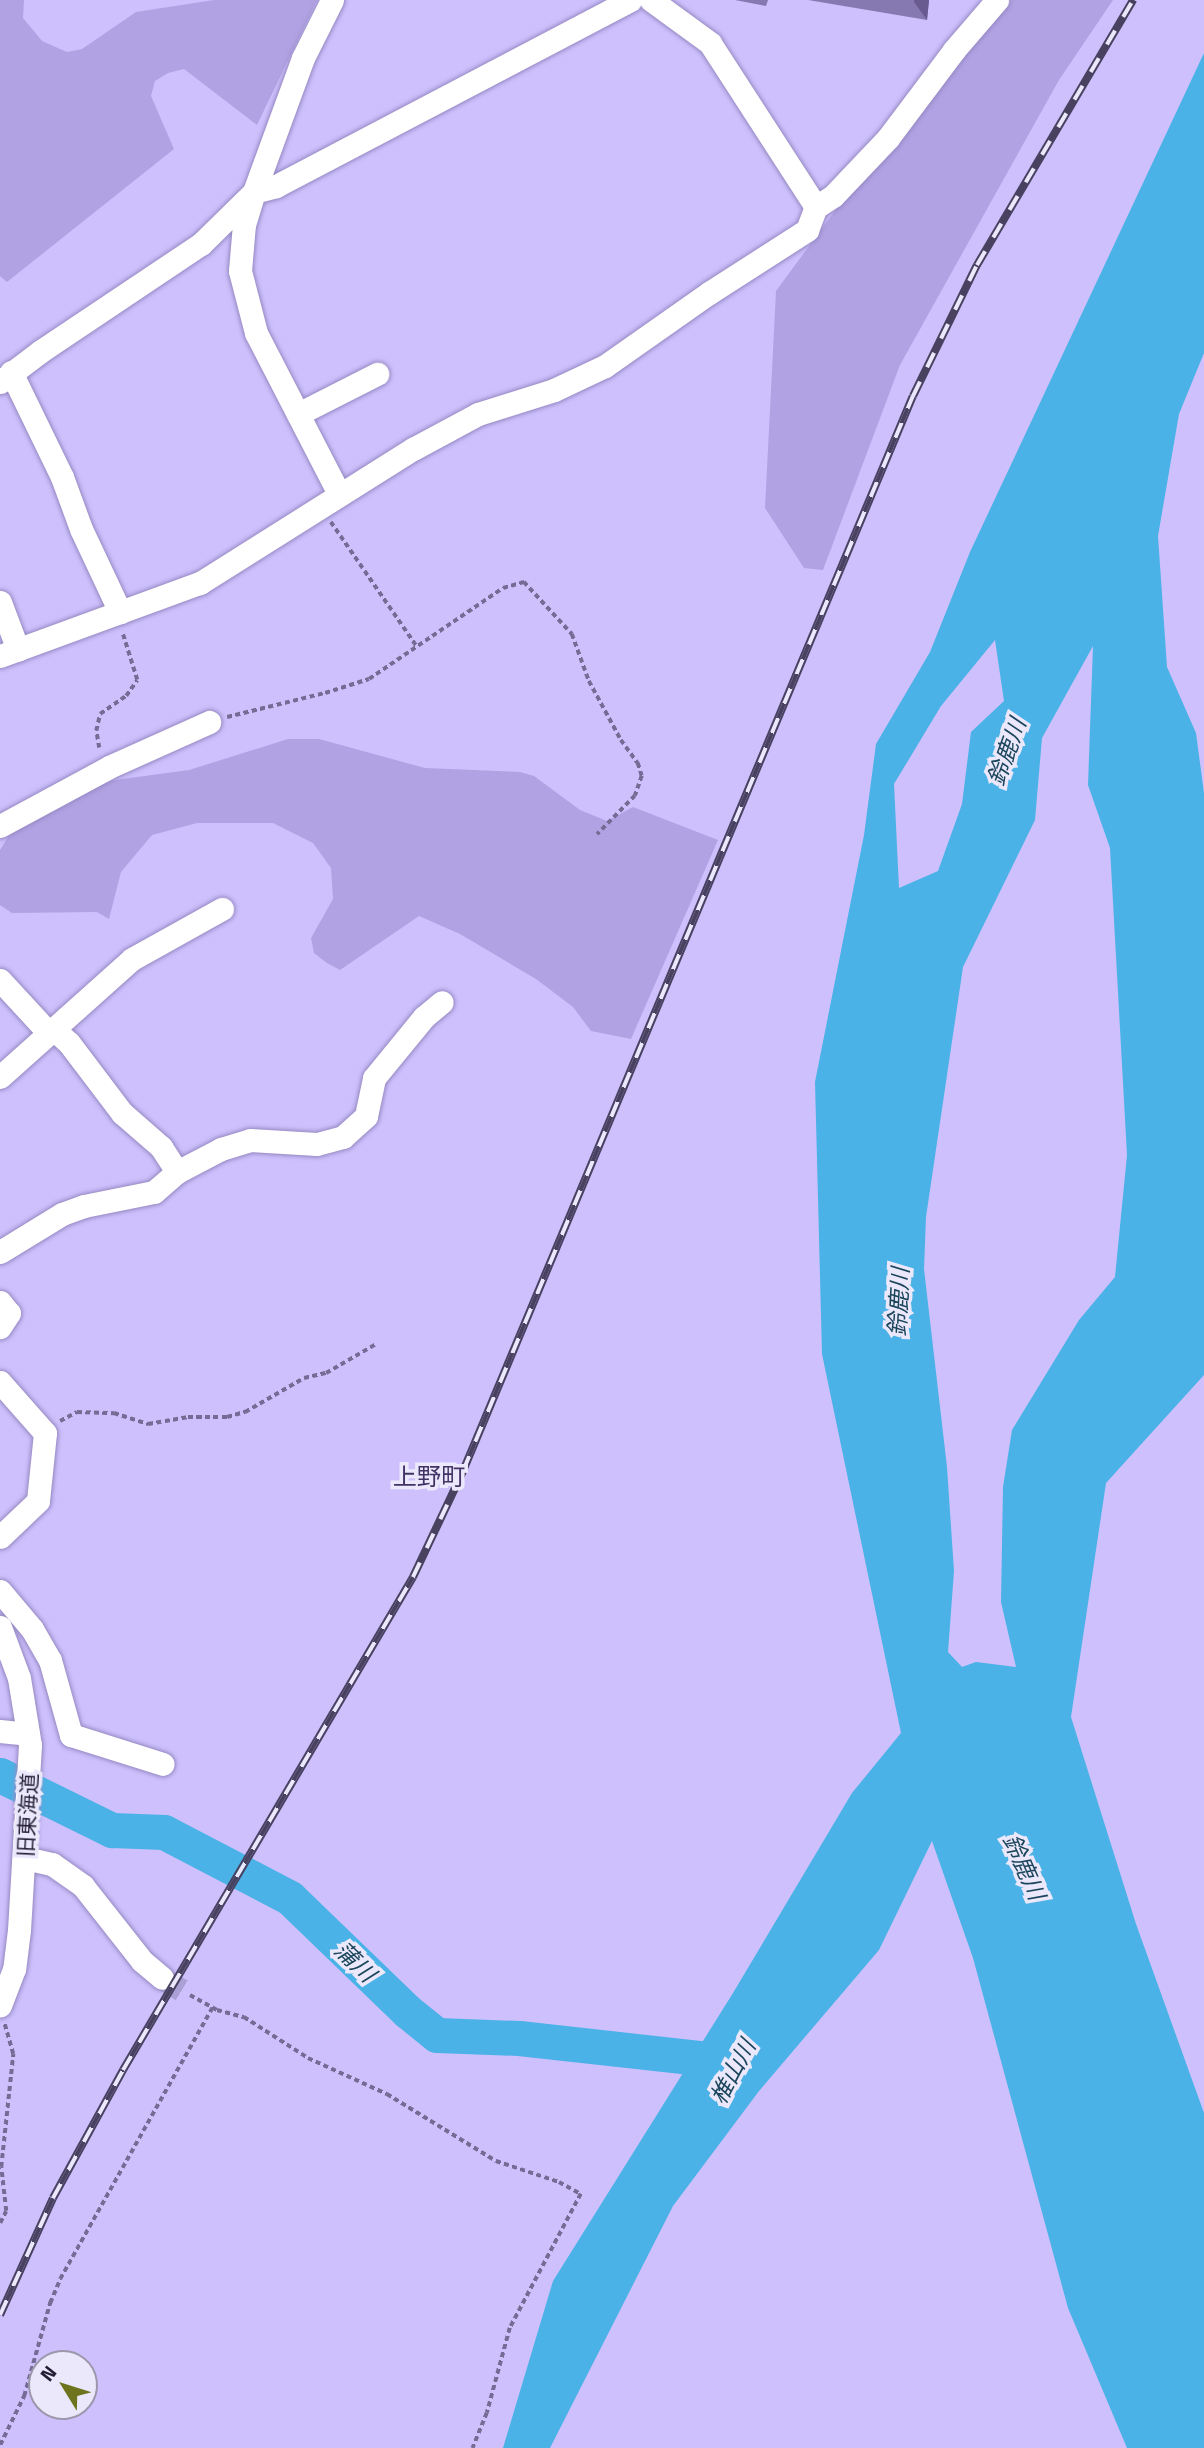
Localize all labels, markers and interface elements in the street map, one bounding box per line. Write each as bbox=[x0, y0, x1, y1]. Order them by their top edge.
water label: 鈴鹿川 bbox=[982, 715, 1032, 789]
water label: 鈴鹿川 bbox=[883, 1267, 915, 1337]
district label: 上野町 bbox=[393, 1463, 465, 1491]
street label: 旧東海道 bbox=[12, 1772, 42, 1858]
water label: 鈴鹿川 bbox=[997, 1830, 1051, 1904]
water label: 蒲川 bbox=[329, 1936, 381, 1988]
water label: 椎山川 bbox=[705, 2035, 761, 2109]
north arrow bbox=[28, 2350, 98, 2420]
text: N bbox=[32, 2359, 63, 2387]

